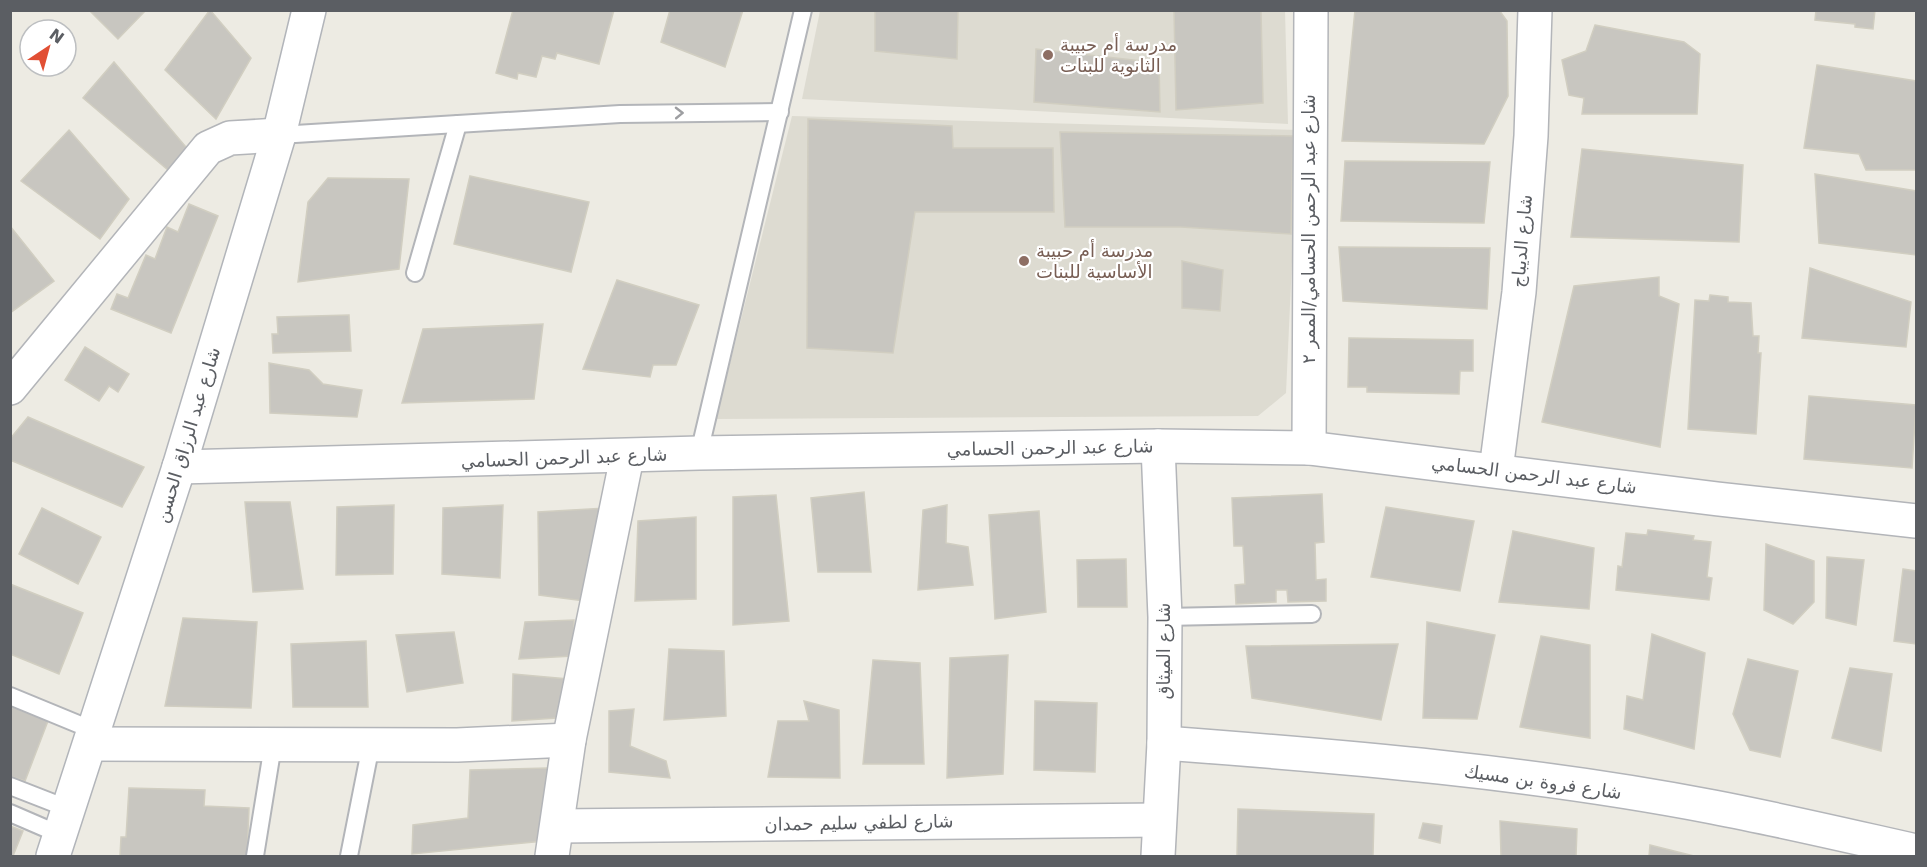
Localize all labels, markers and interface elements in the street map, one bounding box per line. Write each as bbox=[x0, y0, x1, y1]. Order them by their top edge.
north arrow bbox=[18, 18, 78, 78]
text: N bbox=[46, 25, 68, 48]
place label: مدرسة أم حبيبة الثانوية للبنات bbox=[1060, 33, 1177, 77]
marker: مدرسة أم حبيبة الثانوية للبنات bbox=[1041, 48, 1055, 62]
street label: شارع عبد الرحمن الحسامي/الممر ٢ bbox=[1298, 94, 1320, 364]
one-way arrow bbox=[674, 107, 683, 119]
street label: شارع الديباج bbox=[1507, 194, 1537, 288]
place label: مدرسة أم حبيبة الأساسية للبنات bbox=[1036, 239, 1153, 282]
marker: مدرسة أم حبيبة الأساسية للبنات bbox=[1017, 254, 1031, 268]
street label: شارع عبد الرزاق الحسن bbox=[151, 344, 225, 526]
street label: شارع عبد الرحمن الحسامي bbox=[946, 435, 1154, 461]
street label: شارع عبد الرحمن الحسامي bbox=[460, 443, 668, 473]
street label: شارع عبد الرحمن الحسامي bbox=[1430, 451, 1638, 499]
street label: شارع الميثاق bbox=[1153, 603, 1175, 699]
street label: شارع فروة بن مسيك bbox=[1463, 760, 1623, 804]
street label: شارع لطفي سليم حمدان bbox=[764, 810, 954, 836]

